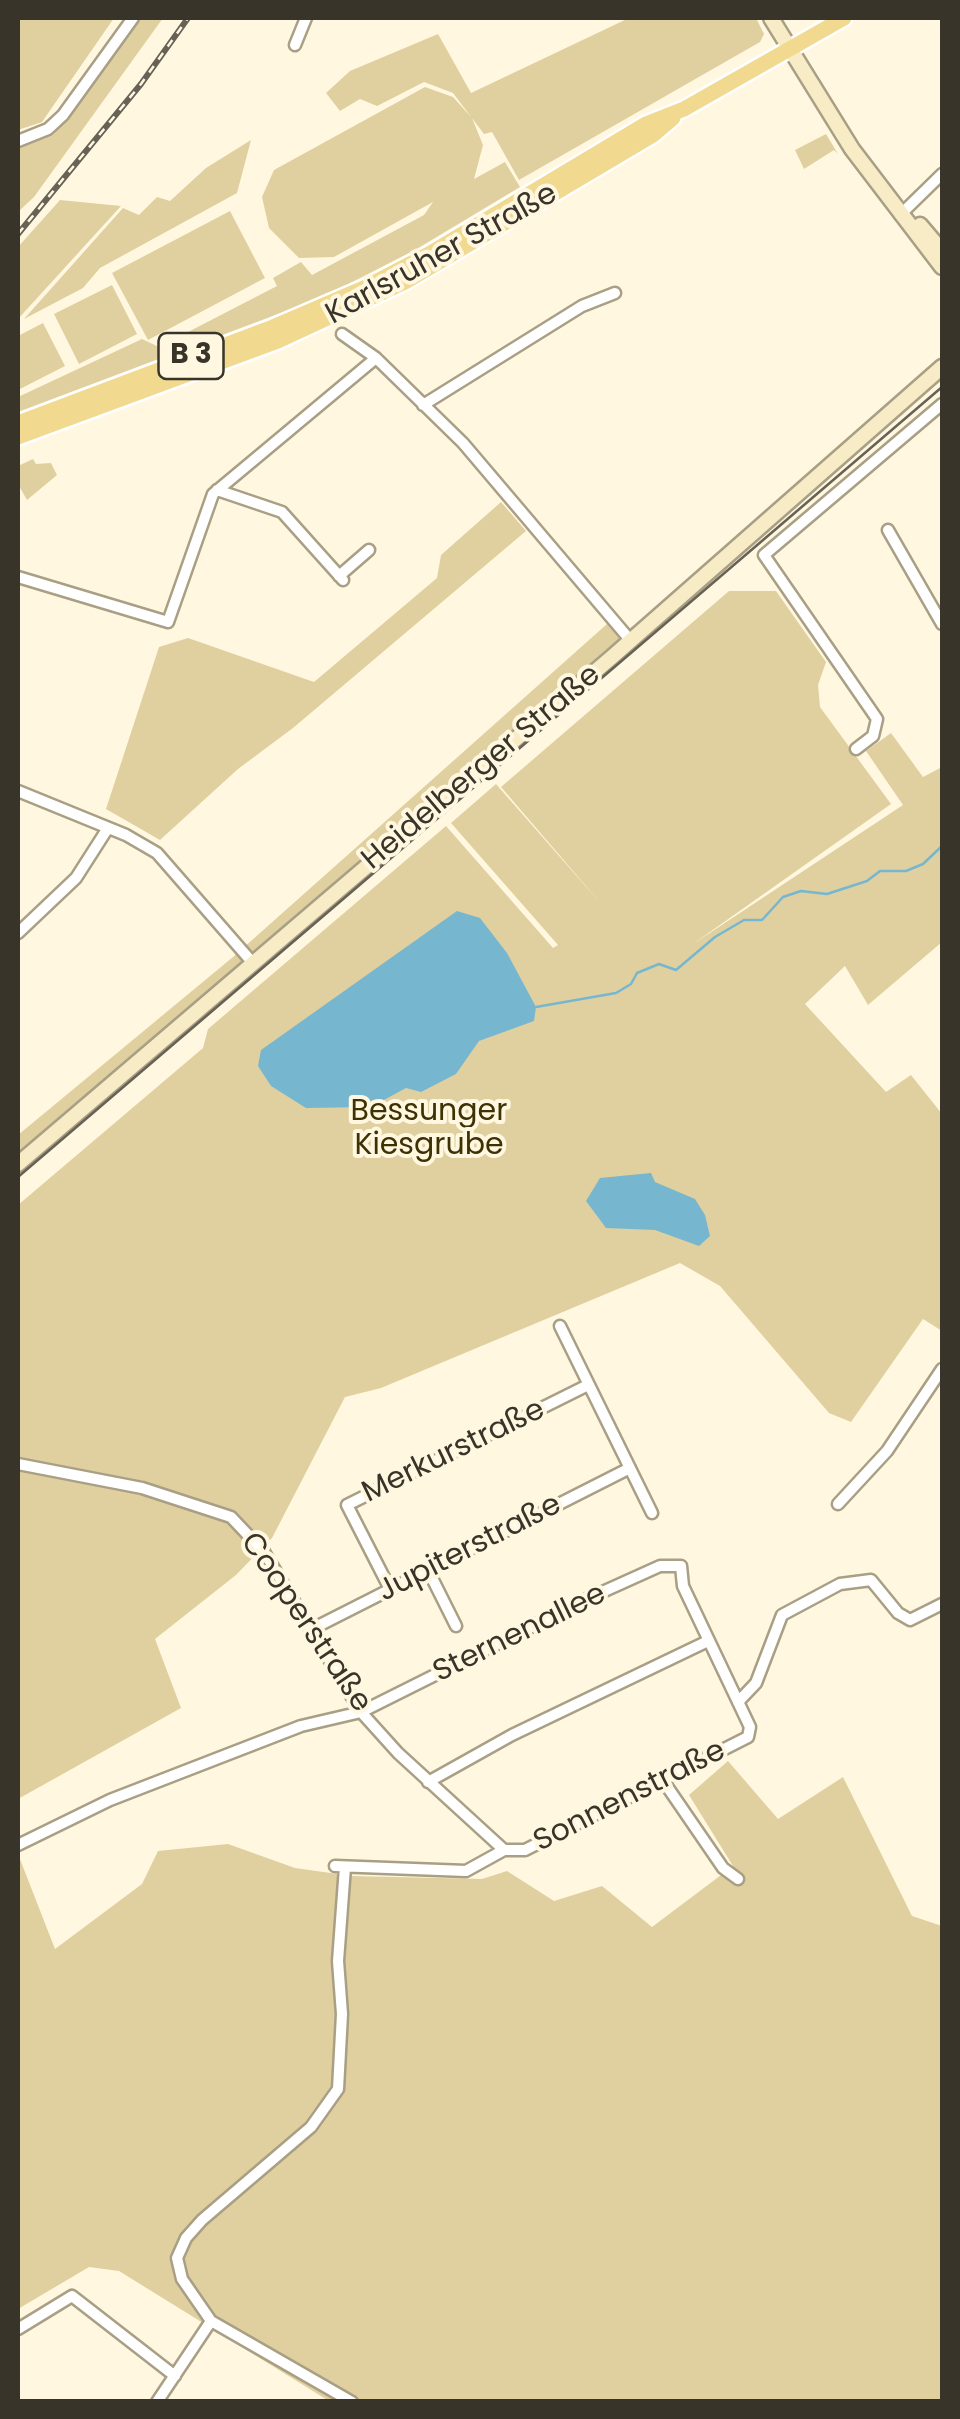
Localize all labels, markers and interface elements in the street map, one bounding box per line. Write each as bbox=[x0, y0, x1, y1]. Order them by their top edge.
street label: Karlsruher Straße bbox=[320, 176, 564, 334]
road number: B 3 bbox=[158, 333, 224, 379]
street label: Heidelberger Straße bbox=[355, 658, 609, 878]
park label: Bessunger Kiesgrube bbox=[351, 1094, 507, 1164]
street label: Merkurstraße bbox=[357, 1392, 551, 1512]
street label: Jupiterstraße bbox=[372, 1487, 568, 1611]
street label: Cooperstraße bbox=[232, 1526, 378, 1720]
street label: Sternenallee bbox=[428, 1577, 612, 1691]
street label: Sonnenstraße bbox=[528, 1733, 732, 1861]

